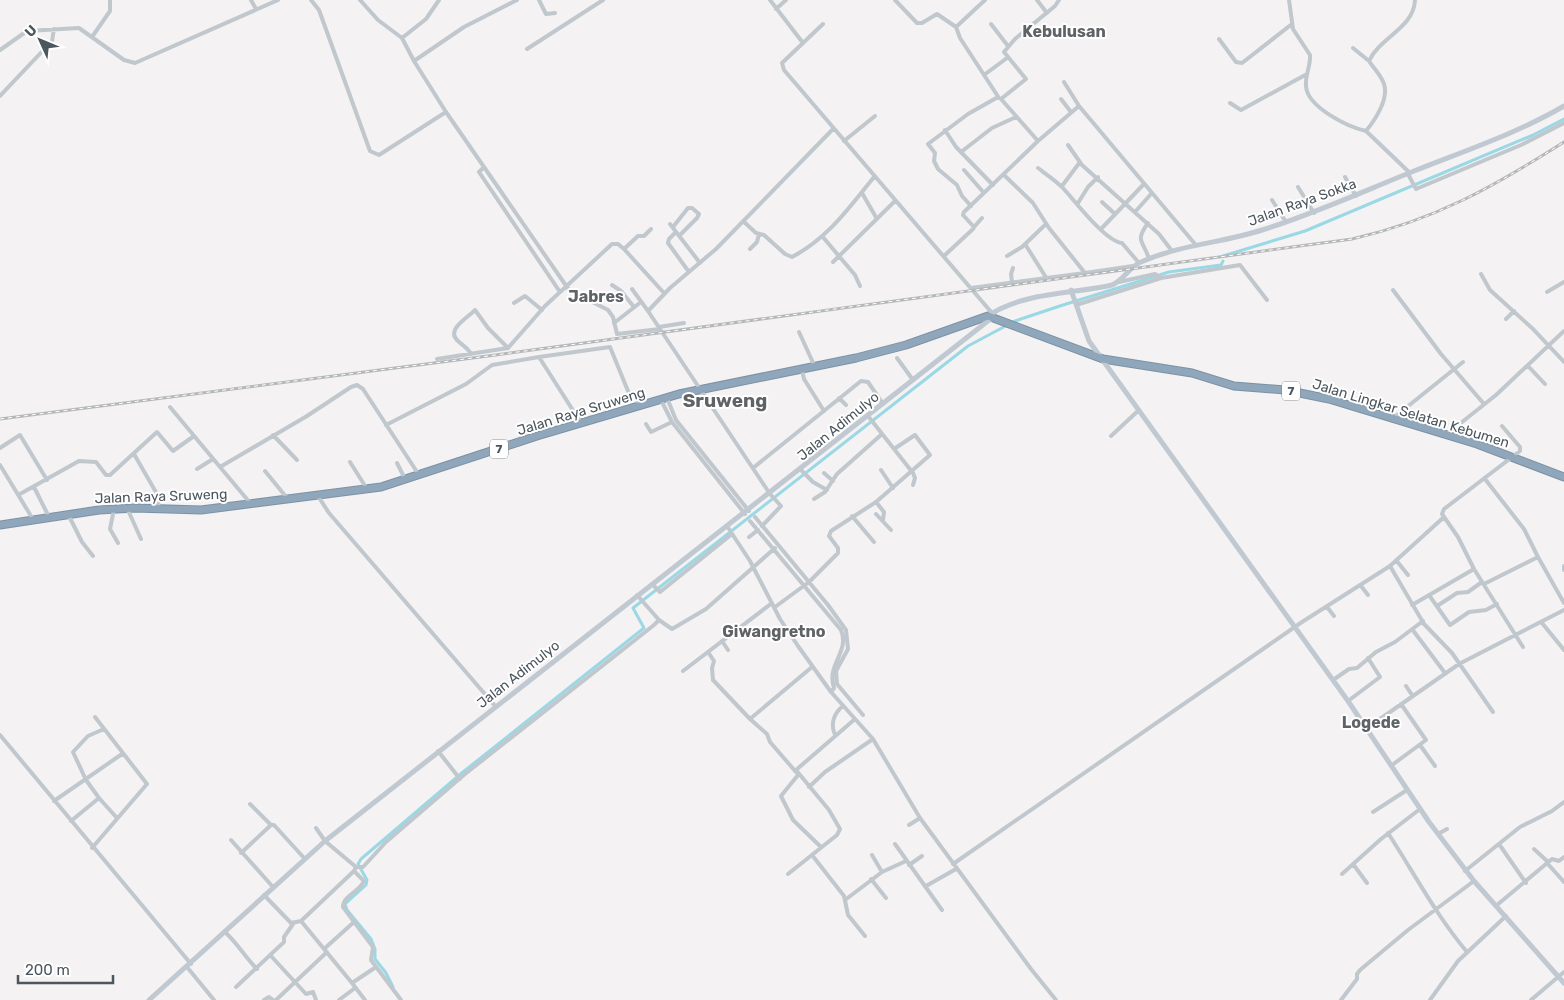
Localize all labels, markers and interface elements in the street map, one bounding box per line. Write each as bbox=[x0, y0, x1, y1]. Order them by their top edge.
north arrow bbox=[15, 15, 65, 65]
text: U bbox=[21, 22, 41, 41]
district label: Kebulusan bbox=[1022, 22, 1106, 41]
street label: Jalan Raya Sokka bbox=[1246, 175, 1359, 230]
district label: Jabres bbox=[568, 287, 624, 306]
street label: Jalan Lingkar Selatan Kebumen bbox=[1310, 375, 1511, 452]
road number: 7 bbox=[1282, 382, 1300, 401]
street label: Jalan Raya Sruweng bbox=[515, 384, 647, 439]
street label: Jalan Adimulyo bbox=[794, 388, 883, 464]
district label: Sruweng bbox=[683, 389, 767, 412]
road number: 7 bbox=[490, 439, 508, 458]
street label: Jalan Raya Sruweng bbox=[94, 486, 228, 507]
district label: Giwangretno bbox=[722, 622, 826, 641]
street label: Jalan Adimulyo bbox=[474, 637, 563, 712]
district label: Logede bbox=[1342, 713, 1400, 732]
scale bar bbox=[18, 952, 112, 984]
text: 200 m bbox=[25, 961, 70, 979]

